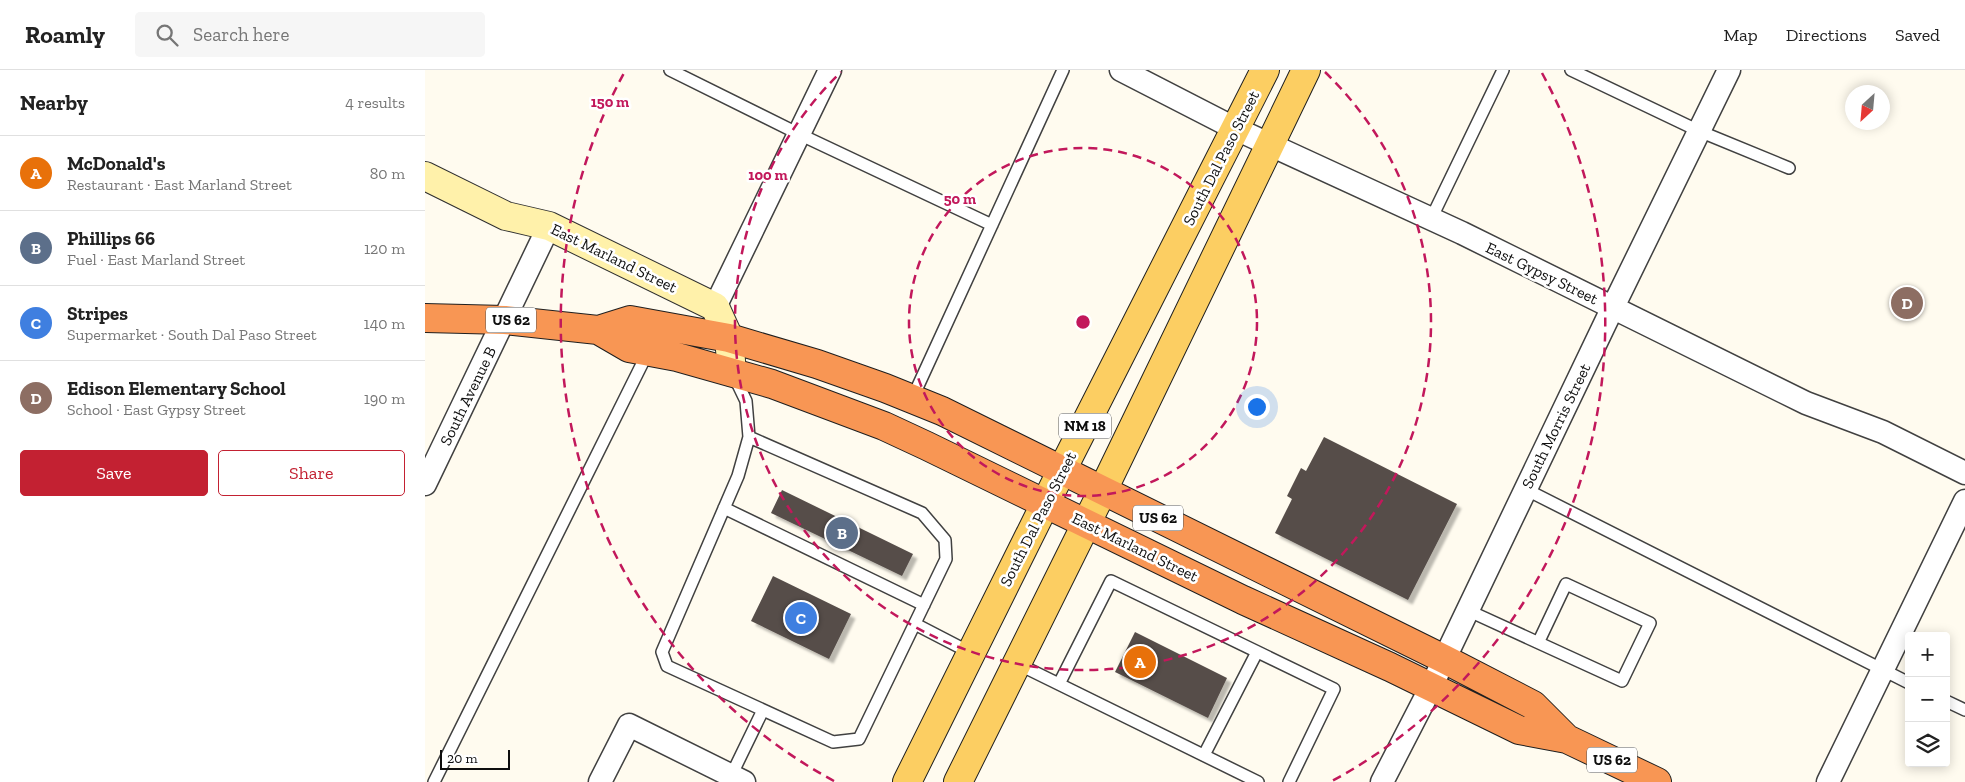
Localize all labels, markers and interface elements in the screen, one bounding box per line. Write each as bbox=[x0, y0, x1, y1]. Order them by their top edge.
search box bbox=[135, 12, 485, 57]
text: Roamly bbox=[25, 20, 105, 49]
icon: search bbox=[153, 21, 181, 49]
text: Search here bbox=[193, 23, 289, 46]
text: Map bbox=[1723, 24, 1758, 46]
text: Directions bbox=[1786, 24, 1867, 46]
text: Saved bbox=[1895, 24, 1940, 46]
north arrow bbox=[1845, 85, 1890, 130]
street label: South Dal Paso Street bbox=[1179, 87, 1263, 229]
text: Nearby bbox=[20, 90, 88, 115]
text: 4 results bbox=[345, 93, 405, 112]
text: 150 m bbox=[591, 93, 629, 111]
text: McDonald's bbox=[67, 152, 165, 175]
text: A bbox=[31, 164, 42, 183]
text: 80 m bbox=[370, 164, 405, 183]
text: 100 m bbox=[748, 166, 788, 184]
text: Restaurant · East Marland Street bbox=[67, 175, 292, 194]
text: 50 m bbox=[944, 190, 976, 208]
street label: East Marland Street bbox=[548, 219, 680, 297]
text: Phillips 66 bbox=[67, 227, 155, 250]
street label: East Gypsy Street bbox=[1483, 238, 1601, 308]
text: B bbox=[31, 239, 41, 258]
text: 120 m bbox=[364, 239, 405, 258]
text: Fuel · East Marland Street bbox=[67, 250, 245, 269]
pin: D bbox=[1891, 284, 1923, 322]
text: Stripes bbox=[67, 302, 128, 325]
road number: US 62 bbox=[486, 308, 536, 332]
centre of rings bbox=[1074, 313, 1092, 331]
text: C bbox=[31, 314, 41, 333]
text: 140 m bbox=[364, 314, 405, 333]
text: Supermarket · South Dal Paso Street bbox=[67, 325, 317, 344]
street label: South Avenue B bbox=[436, 343, 500, 449]
street label: South Morris Street bbox=[1517, 360, 1595, 492]
text: Edison Elementary School bbox=[67, 377, 286, 400]
text: D bbox=[30, 389, 42, 408]
text: 190 m bbox=[364, 389, 405, 408]
your location bbox=[1244, 394, 1270, 420]
text: School · East Gypsy Street bbox=[67, 400, 246, 419]
road number: NM 18 bbox=[1059, 414, 1111, 438]
street label: South Dal Paso Street bbox=[996, 448, 1080, 590]
button: Save bbox=[20, 450, 208, 496]
button: Share bbox=[218, 450, 405, 496]
road number: US 62 bbox=[1133, 506, 1183, 530]
street label: East Marland Street bbox=[1069, 508, 1201, 586]
pin: B bbox=[826, 514, 858, 552]
pin: C bbox=[785, 599, 817, 637]
map controls bbox=[1905, 632, 1950, 767]
button: + bbox=[1905, 632, 1950, 677]
pin: A bbox=[1124, 643, 1156, 681]
button: − bbox=[1905, 677, 1950, 722]
button: layers bbox=[1905, 722, 1950, 767]
scale bar bbox=[440, 747, 510, 770]
road number: US 62 bbox=[1587, 748, 1637, 772]
text: 20 m bbox=[447, 750, 478, 767]

